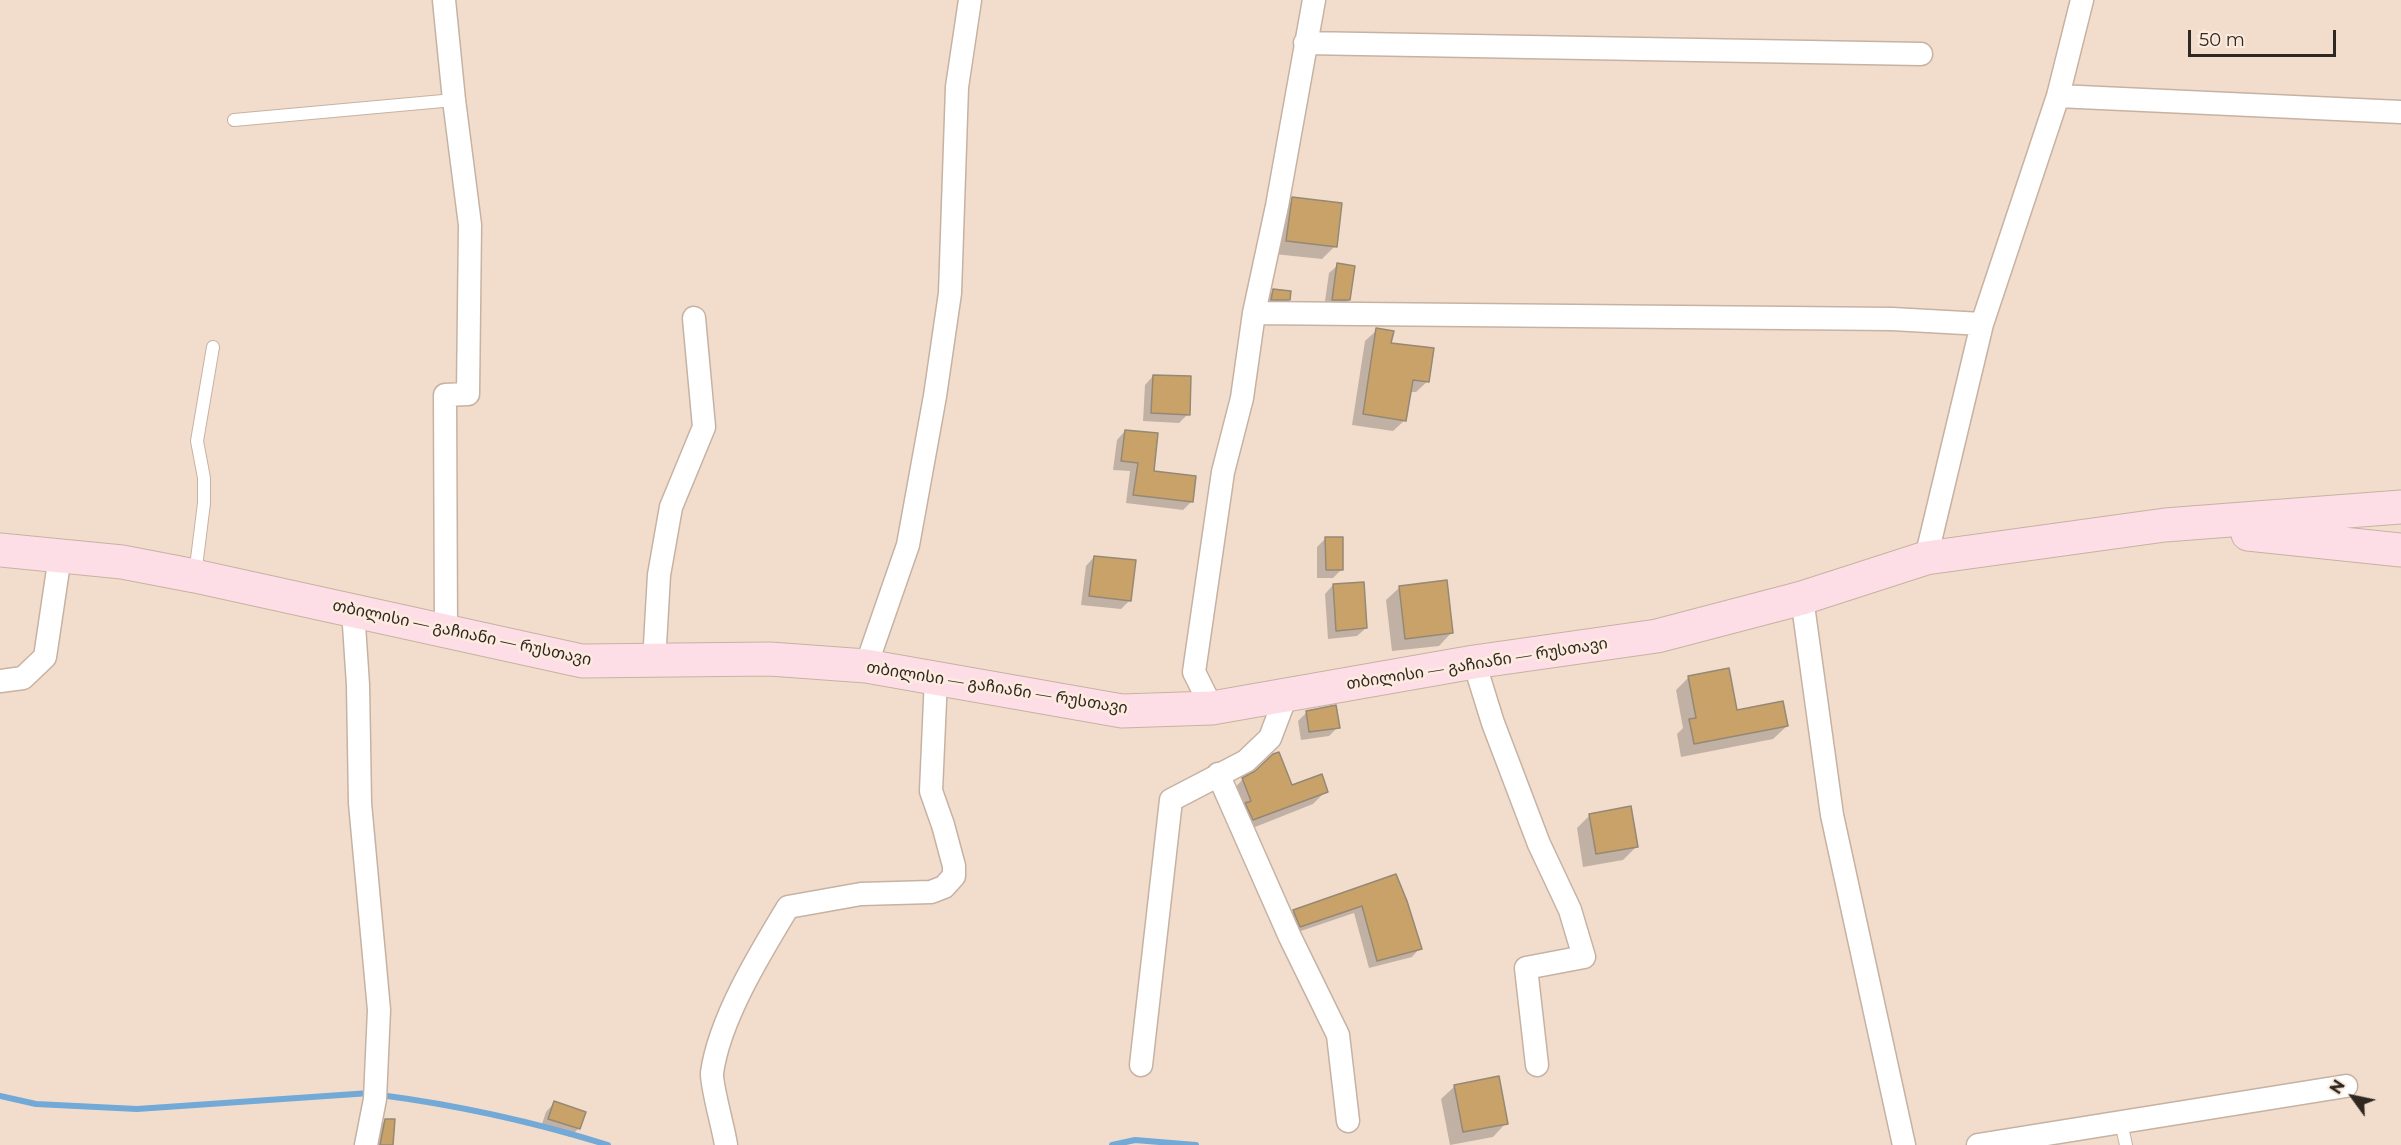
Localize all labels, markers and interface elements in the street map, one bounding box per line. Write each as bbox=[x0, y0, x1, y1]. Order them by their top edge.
scale bar bbox=[2191, 18, 2340, 56]
text: 50 m bbox=[2199, 29, 2245, 51]
street label: თბილისი — გაჩიანი — რუსთავი bbox=[331, 596, 593, 670]
street label: თბილისი — გაჩიანი — რუსთავი bbox=[1345, 634, 1609, 694]
street label: თბილისი — გაჩიანი — რუსთავი bbox=[865, 658, 1129, 718]
north arrow bbox=[2323, 1067, 2383, 1127]
text: N bbox=[2326, 1076, 2349, 1098]

